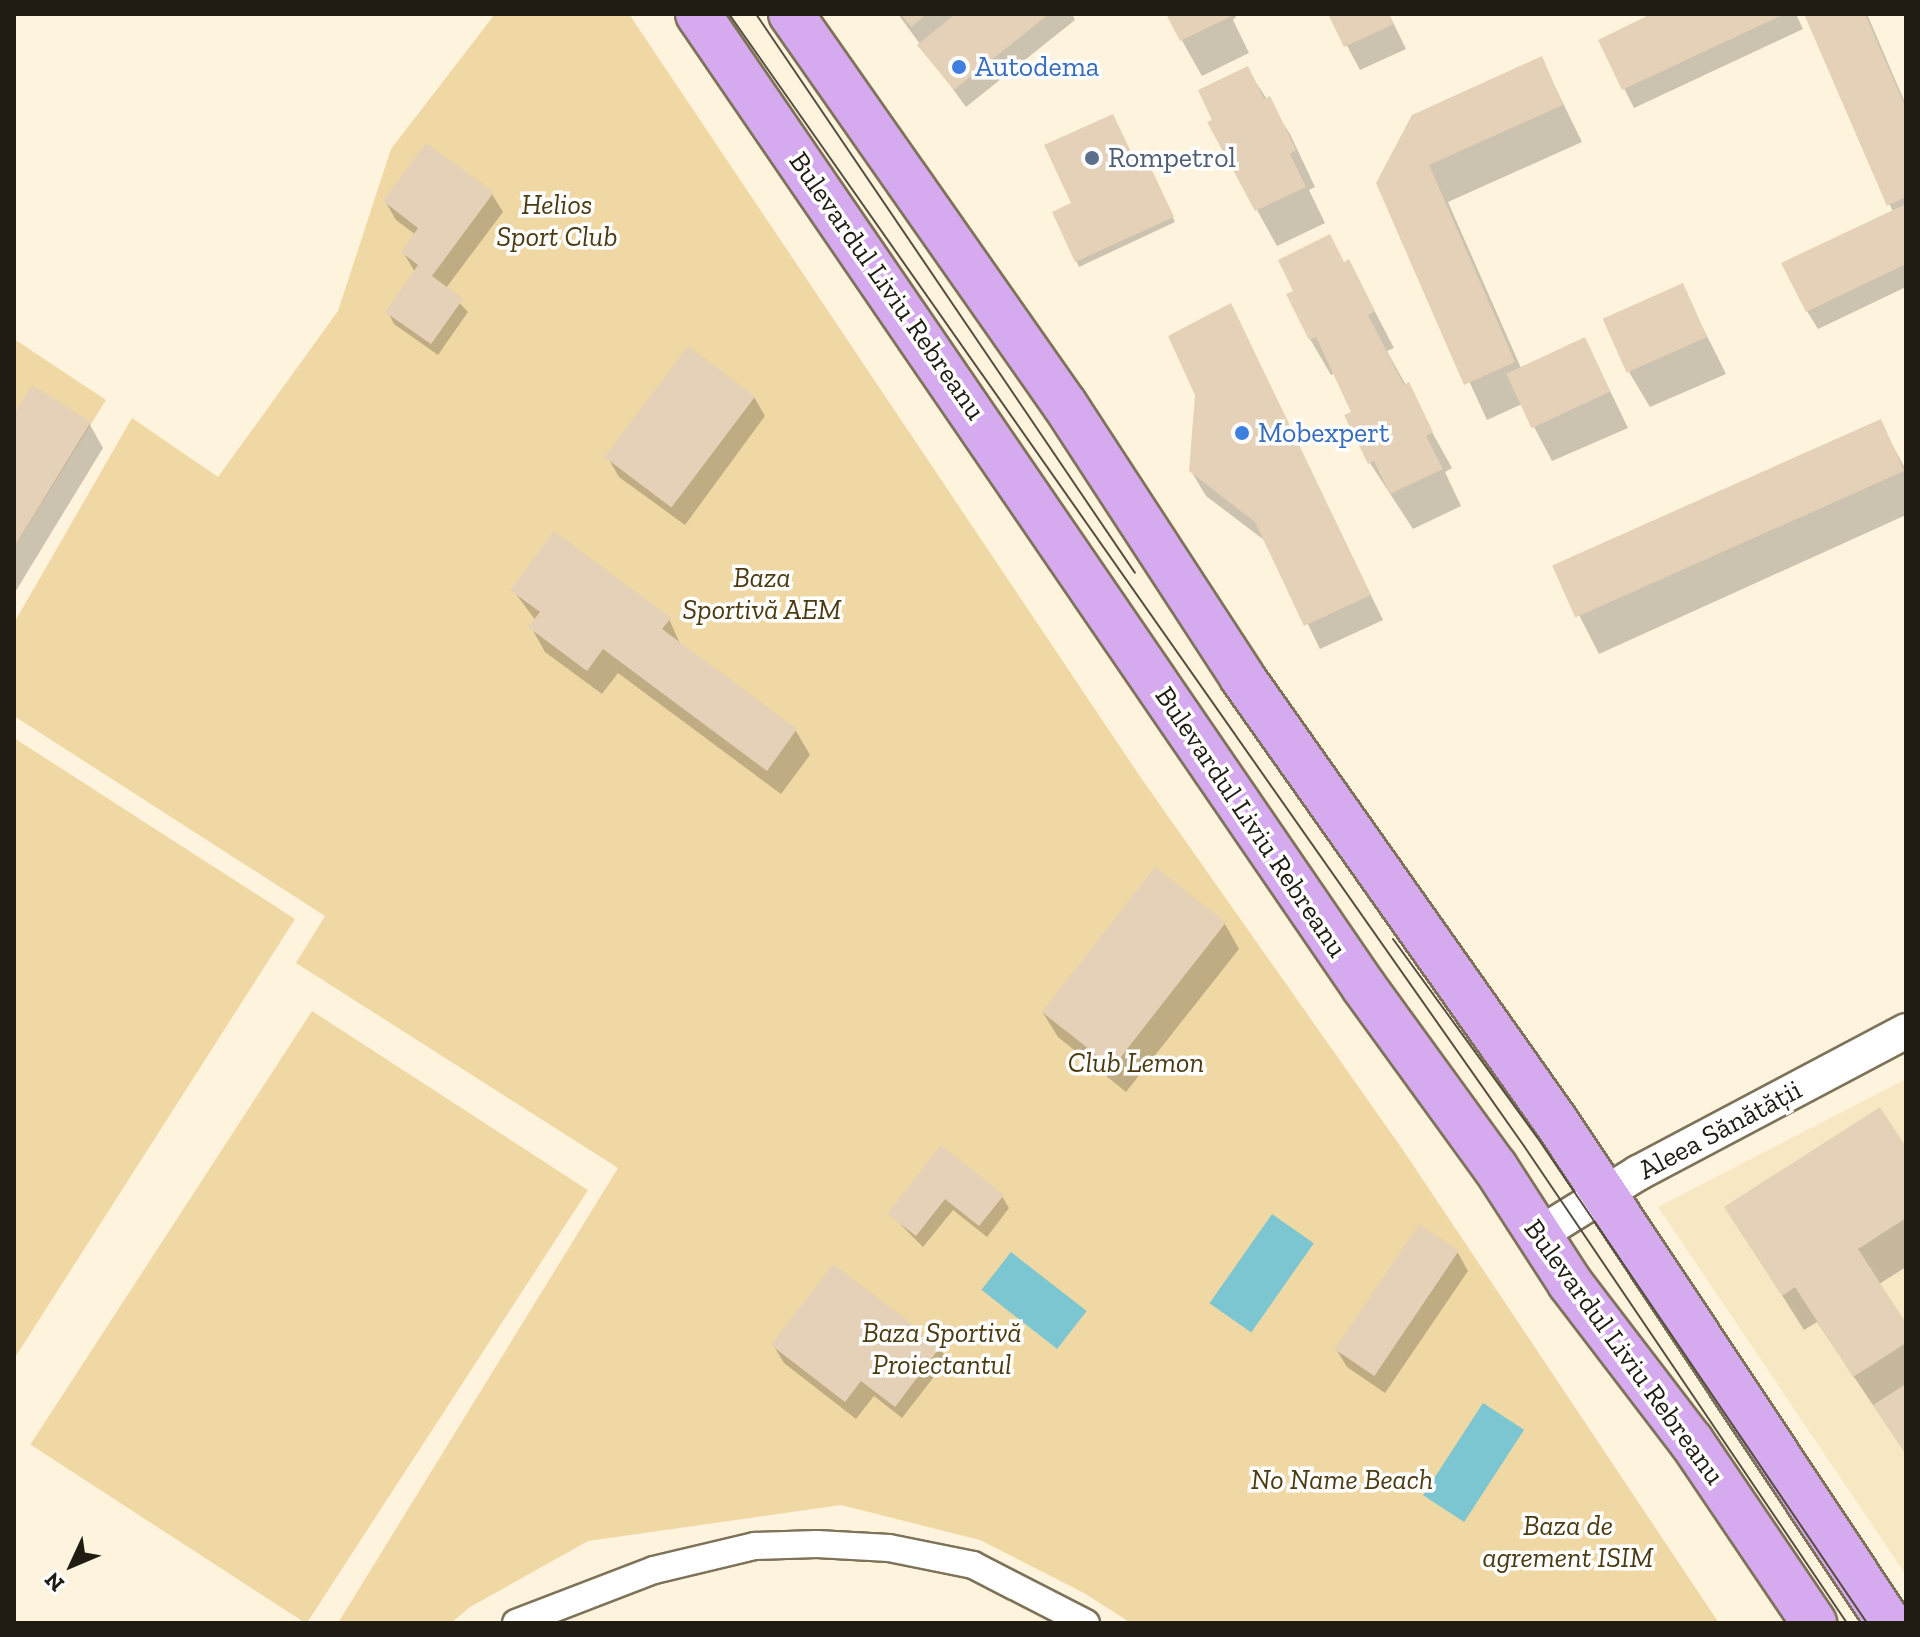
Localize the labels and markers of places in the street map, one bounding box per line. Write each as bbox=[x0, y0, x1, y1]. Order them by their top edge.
place label: Autodema bbox=[975, 50, 1099, 84]
marker: Autodema bbox=[950, 58, 968, 76]
place label: Rompetrol bbox=[1108, 141, 1236, 175]
marker: Rompetrol bbox=[1083, 149, 1101, 167]
place label: Mobexpert bbox=[1258, 416, 1389, 450]
marker: Mobexpert bbox=[1233, 424, 1251, 442]

